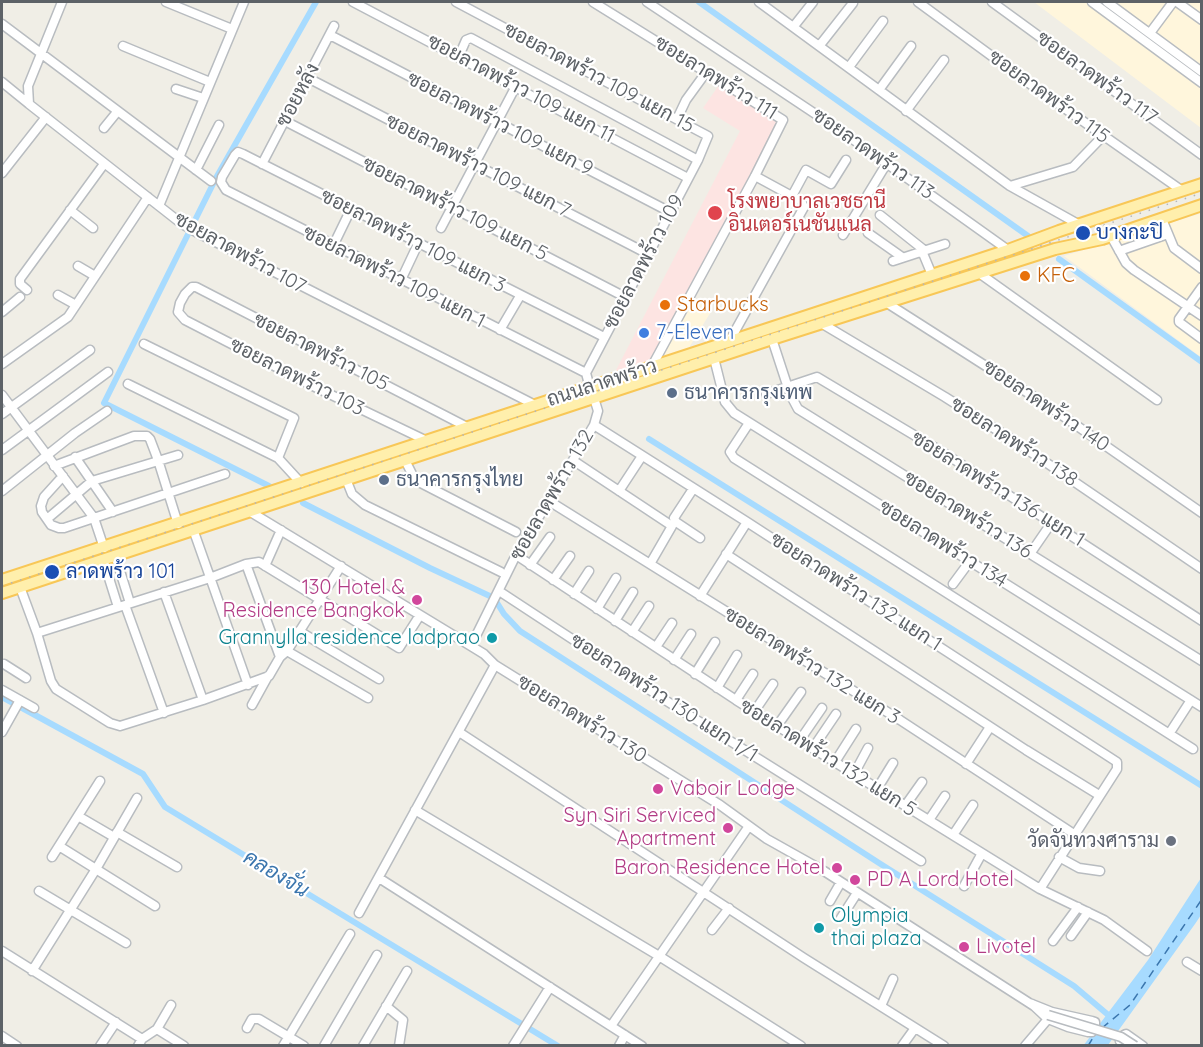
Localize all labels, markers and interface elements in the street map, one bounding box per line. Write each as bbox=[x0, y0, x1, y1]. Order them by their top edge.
street label: ซอยลาดพร้าว 109 แยก 15 bbox=[500, 18, 698, 138]
street label: ซอยลาดพร้าว 117 bbox=[1032, 26, 1162, 130]
street label: ซอยลาดพร้าว 109 แยก 11 bbox=[423, 29, 619, 149]
street label: ซอยลาดพร้าว 111 bbox=[650, 31, 782, 125]
street label: ซอยลาดพร้าว 115 bbox=[984, 45, 1114, 149]
street label: ซอยหลัง bbox=[271, 59, 325, 131]
street label: ซอยลาดพร้าว 109 แยก 9 bbox=[403, 67, 597, 181]
street label: ซอยลาดพร้าว 113 bbox=[807, 103, 939, 205]
street label: ซอยลาดพร้าว 109 แยก 7 bbox=[382, 109, 574, 223]
street label: ซอยลาดพร้าว 109 แยก 5 bbox=[358, 152, 552, 266]
street label: ซอยลาดพร้าว 109 แยก 3 bbox=[316, 184, 510, 298]
place label: โรงพยาบาลเวชธานี อินเตอร์เนชันแนล bbox=[728, 190, 886, 237]
street label: ซอยลาดพร้าว 109 bbox=[599, 191, 689, 333]
marker: โรงพยาบาลเวชธานี อินเตอร์เนชันแนล bbox=[706, 204, 724, 222]
street label: ซอยลาดพร้าว 107 bbox=[170, 207, 310, 299]
street label: ซอยลาดพร้าว 109 แยก 1 bbox=[299, 221, 489, 333]
place label: บางกะปิ bbox=[1096, 221, 1163, 245]
marker: บางกะปิ bbox=[1074, 224, 1092, 242]
place label: KFC bbox=[1037, 264, 1075, 288]
marker: KFC bbox=[1018, 269, 1032, 283]
place label: Starbucks bbox=[677, 293, 769, 317]
marker: Starbucks bbox=[658, 298, 672, 312]
street label: ซอยลาดพร้าว 105 bbox=[249, 308, 393, 396]
place label: 7-Eleven bbox=[656, 321, 734, 345]
marker: 7-Eleven bbox=[637, 326, 651, 340]
street label: ซอยลาดพร้าว 103 bbox=[226, 333, 368, 421]
street label: ถนนลาดพร้าว bbox=[544, 354, 660, 412]
street label: ซอยลาดพร้าว 140 bbox=[978, 355, 1114, 457]
place label: ธนาคารกรุงเทพ bbox=[684, 381, 813, 405]
marker: ธนาคารกรุงเทพ bbox=[665, 386, 679, 400]
street label: ซอยลาดพร้าว 138 bbox=[946, 392, 1082, 492]
street label: ซอยลาดพร้าว 132 bbox=[505, 425, 599, 565]
street label: ซอยลาดพร้าว 136 แยก 1 bbox=[907, 426, 1089, 552]
street label: ซอยลาดพร้าว 136 bbox=[899, 466, 1037, 564]
place label: ธนาคารกรุงไทย bbox=[396, 468, 523, 492]
marker: ธนาคารกรุงไทย bbox=[377, 473, 391, 487]
street label: ซอยลาดพร้าว 134 bbox=[875, 495, 1011, 593]
street label: ซอยลาดพร้าว 132 แยก 1 bbox=[766, 527, 946, 657]
place label: ลาดพร้าว 101 bbox=[66, 560, 175, 584]
marker: ลาดพร้าว 101 bbox=[43, 563, 61, 581]
place label: 130 Hotel & Residence Bangkok bbox=[222, 576, 405, 623]
marker: 130 Hotel & Residence Bangkok bbox=[410, 593, 424, 607]
street label: ซอยลาดพร้าว 132 แยก 3 bbox=[720, 602, 904, 730]
place label: Grannylla residence ladprao bbox=[218, 626, 480, 650]
street label: ซอยลาดพร้าว 130 แยก 1/1 bbox=[566, 628, 762, 768]
marker: Grannylla residence ladprao bbox=[485, 631, 499, 645]
street label: ซอยลาดพร้าว 130 bbox=[513, 670, 651, 768]
street label: ซอยลาดพร้าว 132 แยก 5 bbox=[735, 694, 921, 822]
place label: Vaboir Lodge bbox=[670, 777, 795, 801]
marker: Vaboir Lodge bbox=[651, 782, 665, 796]
place label: Syn Siri Serviced Apartment bbox=[564, 804, 716, 851]
marker: Syn Siri Serviced Apartment bbox=[721, 821, 735, 835]
place label: วัดจันทวงศาราม bbox=[1027, 829, 1159, 853]
marker: วัดจันทวงศาราม bbox=[1164, 834, 1178, 848]
water label: คลองจั่น bbox=[239, 845, 313, 903]
place label: Baron Residence Hotel bbox=[614, 856, 825, 880]
marker: Baron Residence Hotel bbox=[830, 861, 844, 875]
place label: PD A Lord Hotel bbox=[867, 868, 1014, 892]
marker: PD A Lord Hotel bbox=[848, 873, 862, 887]
place label: Olympia thai plaza bbox=[831, 904, 922, 951]
marker: Olympia thai plaza bbox=[812, 921, 826, 935]
place label: Livotel bbox=[976, 935, 1036, 959]
marker: Livotel bbox=[957, 940, 971, 954]

